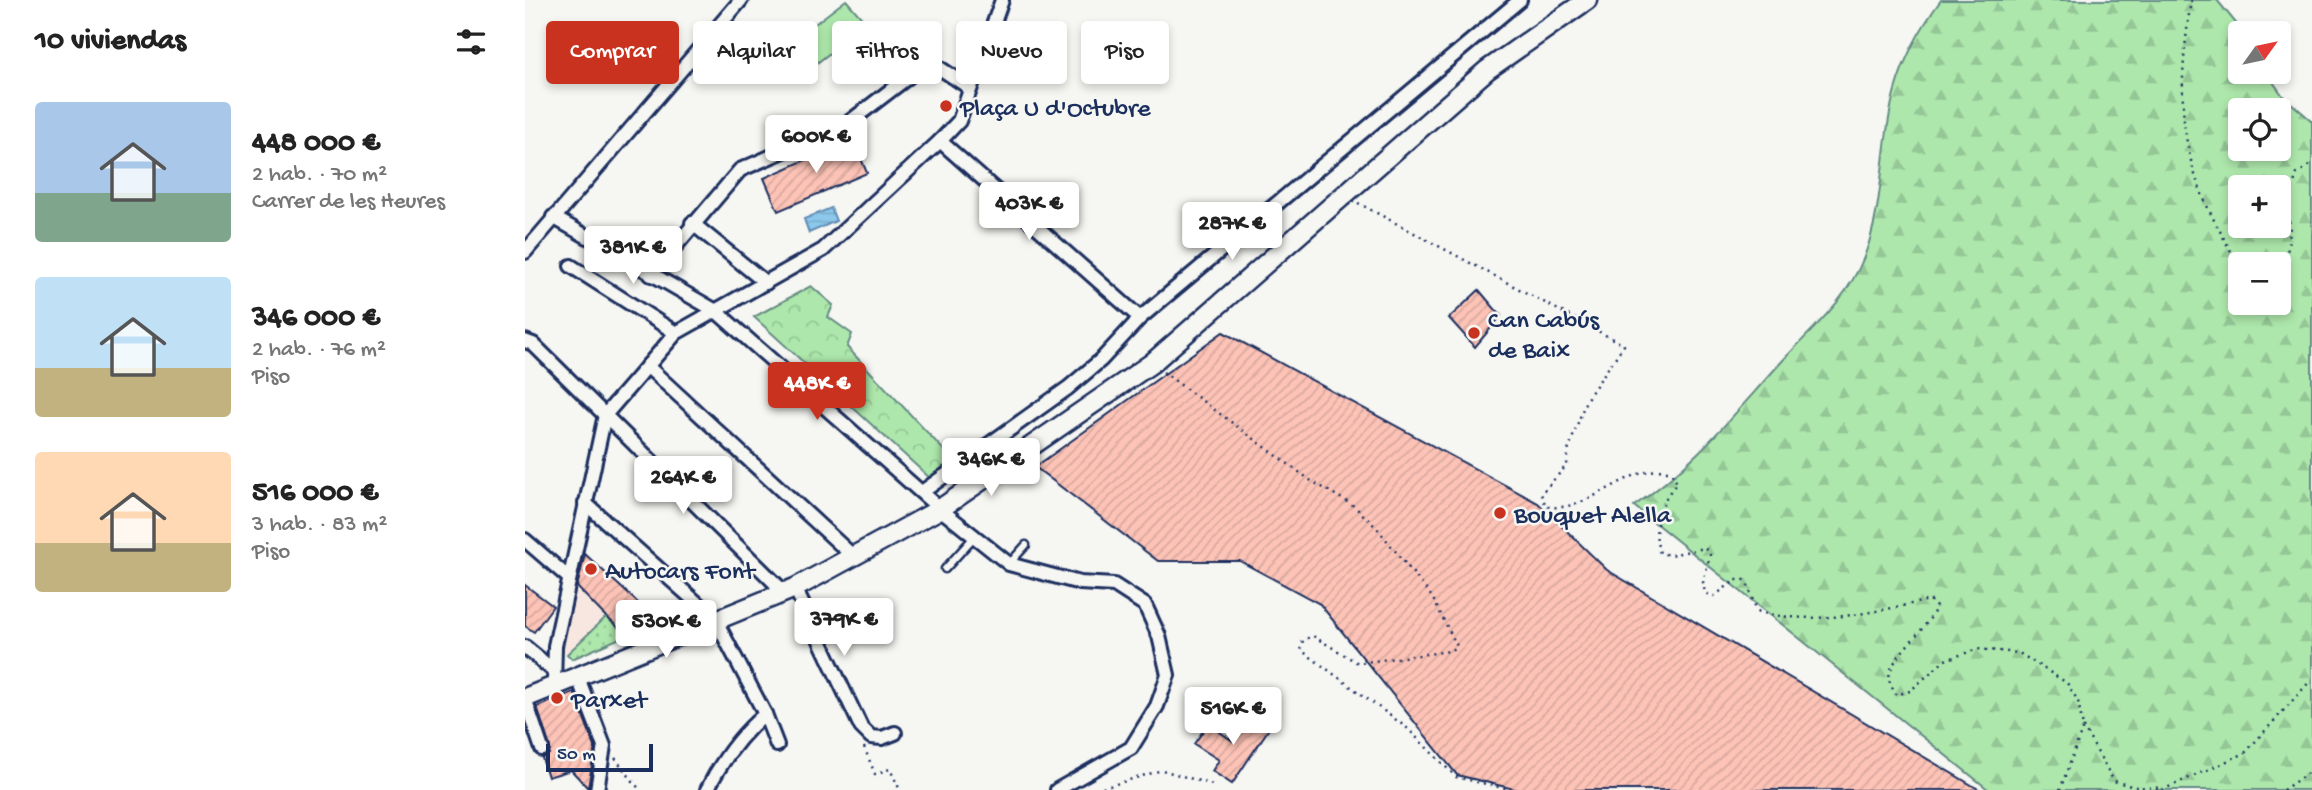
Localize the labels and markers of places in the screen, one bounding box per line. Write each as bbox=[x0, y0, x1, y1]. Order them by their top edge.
place label: Plaça U d'Octubre bbox=[959, 95, 1151, 126]
marker: Plaça U d'Octubre bbox=[938, 98, 954, 114]
pin: 600K € bbox=[759, 116, 873, 175]
pin: 403K € bbox=[972, 182, 1086, 242]
pin: 287K € bbox=[1175, 202, 1289, 262]
pin: 381K € bbox=[576, 226, 690, 286]
place label: Can Cabús de Baix bbox=[1488, 307, 1600, 368]
marker: Can Cabús de Baix bbox=[1466, 325, 1482, 341]
pin: 448K € bbox=[760, 362, 874, 422]
pin: 346K € bbox=[934, 438, 1048, 498]
pin: 264K € bbox=[626, 456, 740, 516]
place label: Bouquet Alella bbox=[1513, 502, 1673, 533]
marker: Bouquet Alella bbox=[1492, 505, 1508, 521]
place label: Autocars Font bbox=[605, 558, 757, 589]
marker: Autocars Font bbox=[583, 561, 599, 577]
pin: 379K € bbox=[787, 598, 901, 658]
pin: 530K € bbox=[609, 600, 723, 660]
place label: Parxet bbox=[570, 687, 649, 718]
pin: 516K € bbox=[1176, 688, 1290, 747]
marker: Parxet bbox=[549, 690, 565, 706]

